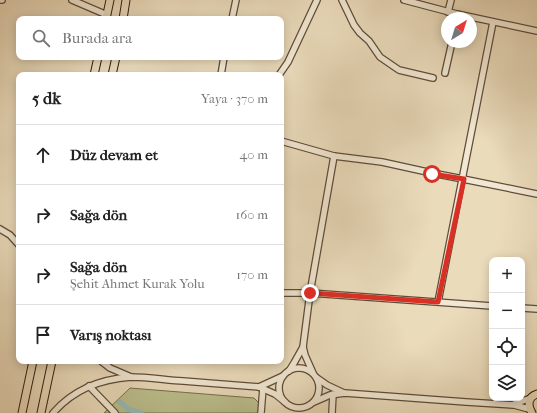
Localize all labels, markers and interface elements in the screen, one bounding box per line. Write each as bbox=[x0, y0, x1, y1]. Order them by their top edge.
north arrow bbox=[441, 12, 477, 48]
search box bbox=[16, 16, 284, 60]
icon: search bbox=[30, 27, 52, 49]
text: Burada ara bbox=[62, 29, 132, 47]
text: 5 dk bbox=[32, 88, 61, 108]
text: Yaya · 370 m bbox=[201, 91, 268, 106]
icon: ahead bbox=[32, 144, 54, 166]
text: Düz devam et bbox=[70, 146, 158, 164]
text: 40 m bbox=[240, 147, 268, 162]
route start bbox=[423, 165, 441, 183]
icon: right bbox=[32, 204, 54, 226]
text: Sağa dön bbox=[70, 206, 127, 224]
text: 160 m bbox=[236, 207, 268, 222]
map controls bbox=[489, 257, 525, 401]
button: + bbox=[489, 257, 525, 293]
text: Sağa dön bbox=[70, 258, 127, 276]
icon: right bbox=[32, 264, 54, 286]
text: 170 m bbox=[236, 267, 268, 282]
text: Şehit Ahmet Kurak Yolu bbox=[70, 276, 205, 291]
route end bbox=[301, 284, 319, 302]
button: − bbox=[489, 293, 525, 329]
icon: arrive bbox=[32, 324, 54, 346]
text: Varış noktası bbox=[70, 326, 151, 344]
button: locate bbox=[489, 329, 525, 365]
button: layers bbox=[489, 365, 525, 401]

